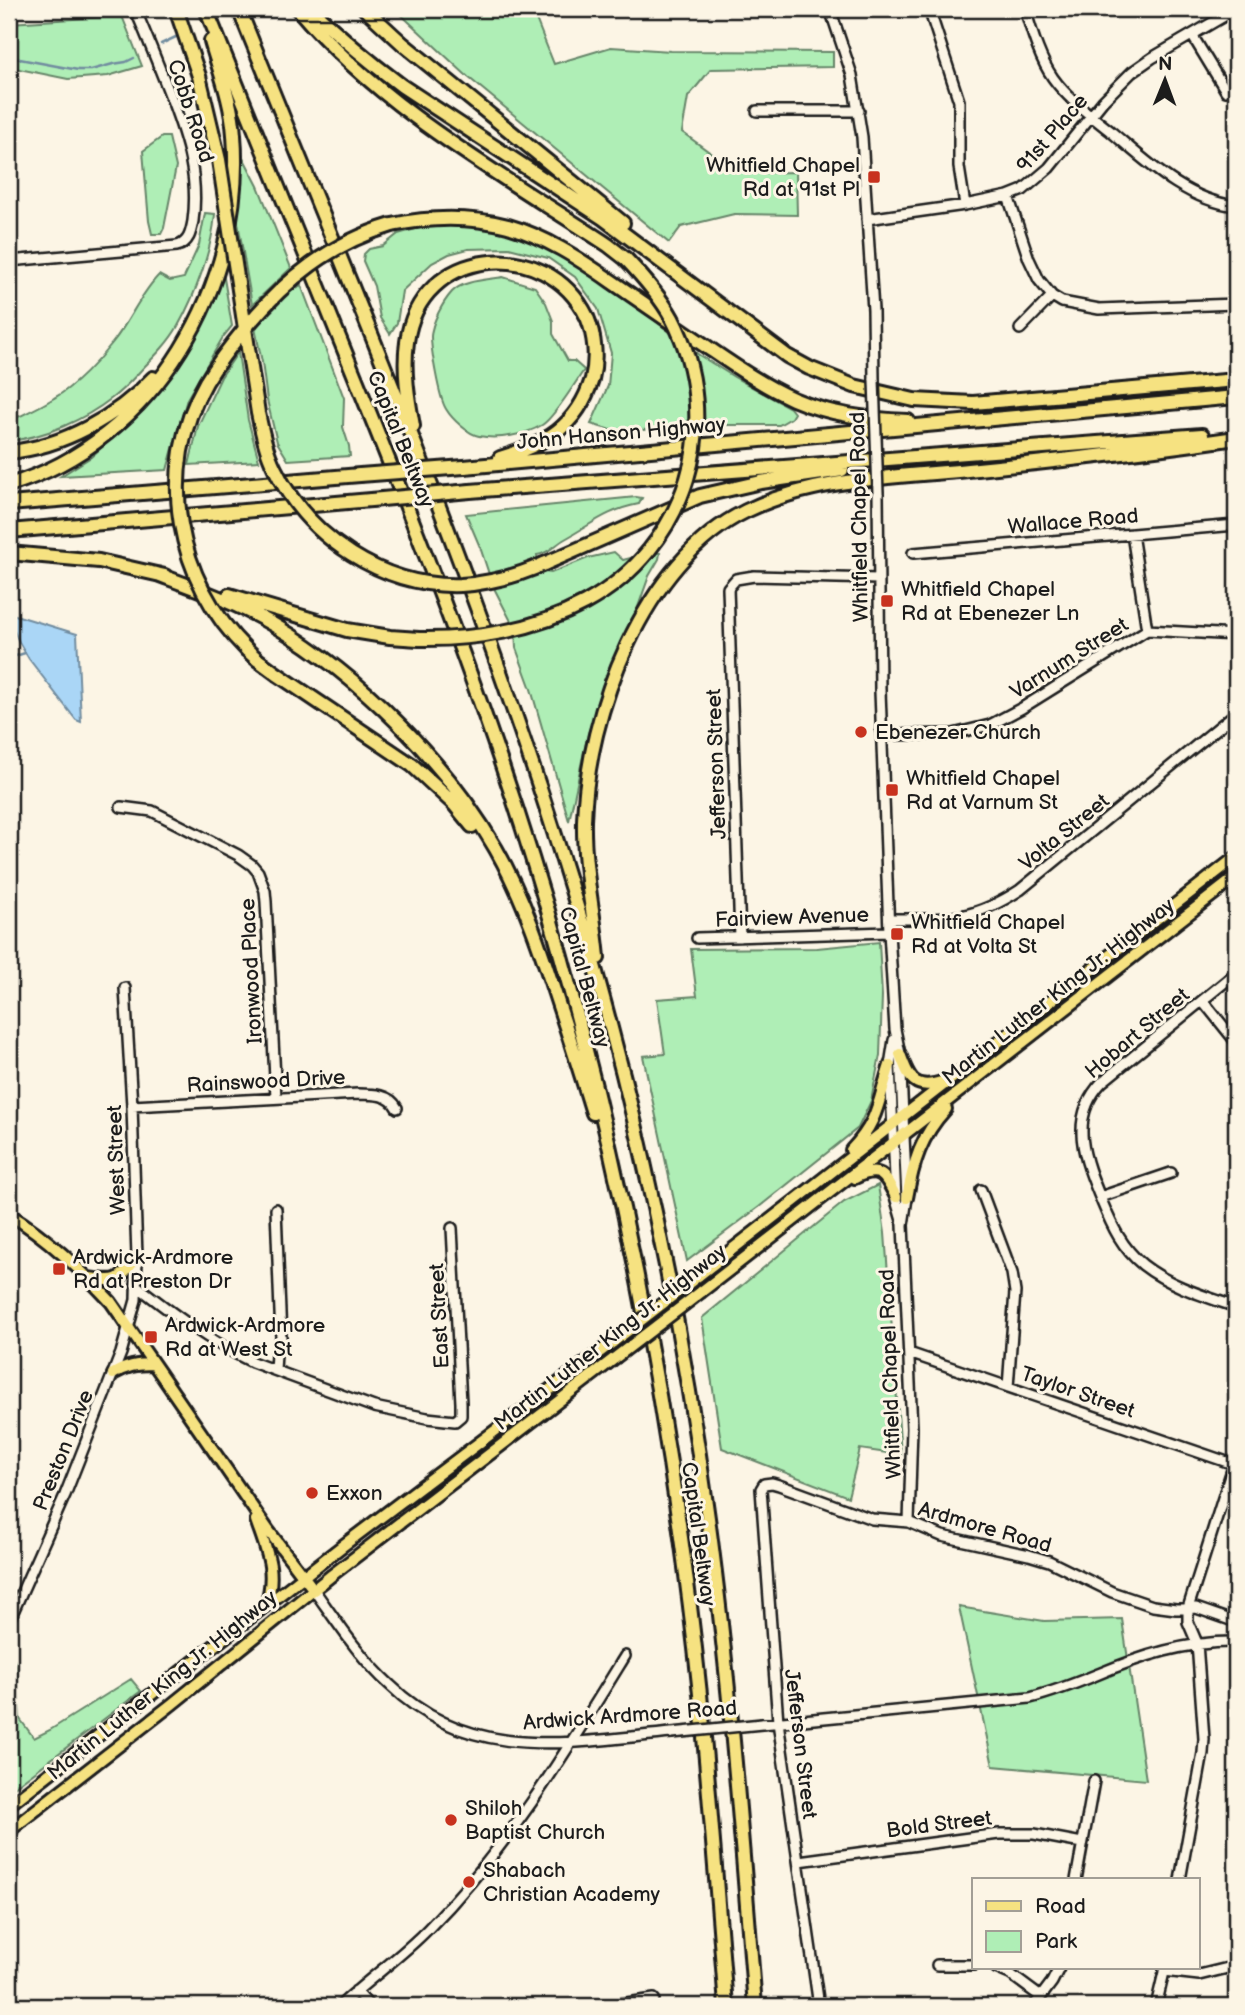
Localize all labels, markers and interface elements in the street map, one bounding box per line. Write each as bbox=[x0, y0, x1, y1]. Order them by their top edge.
north arrow bbox=[1130, 46, 1200, 116]
text: N bbox=[1158, 53, 1173, 76]
street label: Cobb Road bbox=[162, 56, 219, 166]
street label: 91st Place bbox=[1011, 89, 1093, 178]
place label: Whitfield Chapel Rd at 91st Pl bbox=[706, 153, 860, 202]
marker: Whitfield Chapel Rd at 91st Pl bbox=[866, 169, 882, 185]
street label: Capital Beltway bbox=[362, 367, 440, 512]
street label: John Hanson Highway bbox=[516, 412, 727, 455]
street label: Whitfield Chapel Road bbox=[845, 412, 874, 622]
street label: Wallace Road bbox=[1007, 503, 1139, 540]
place label: Whitfield Chapel Rd at Ebenezer Ln bbox=[901, 577, 1079, 626]
marker: Whitfield Chapel Rd at Ebenezer Ln bbox=[879, 593, 895, 609]
street label: Varnum Street bbox=[1006, 612, 1133, 705]
street label: Jefferson Street bbox=[701, 688, 732, 840]
place label: Ebenezer Church bbox=[875, 720, 1041, 745]
marker: Ebenezer Church bbox=[853, 724, 869, 740]
place label: Whitfield Chapel Rd at Varnum St bbox=[906, 766, 1060, 815]
marker: Whitfield Chapel Rd at Varnum St bbox=[884, 782, 900, 798]
street label: Volta Street bbox=[1014, 788, 1115, 876]
street label: Martin Luther King Jr. Highway bbox=[937, 893, 1180, 1090]
street label: Ironwood Place bbox=[235, 897, 268, 1045]
street label: Fairview Avenue bbox=[715, 902, 869, 933]
street label: Capital Beltway bbox=[554, 904, 616, 1051]
place label: Whitfield Chapel Rd at Volta St bbox=[911, 910, 1065, 959]
marker: Whitfield Chapel Rd at Volta St bbox=[889, 926, 905, 942]
street label: Hobart Street bbox=[1080, 982, 1195, 1084]
street label: Rainswood Drive bbox=[186, 1065, 346, 1098]
street label: West Street bbox=[102, 1104, 131, 1215]
street label: Martin Luther King Jr. Highway bbox=[489, 1239, 732, 1436]
place label: Ardwick-Ardmore Rd at Preston Dr bbox=[73, 1245, 233, 1294]
marker: Ardwick-Ardmore Rd at Preston Dr bbox=[51, 1261, 67, 1277]
street label: East Street bbox=[424, 1262, 455, 1369]
street label: Whitfield Chapel Road bbox=[874, 1268, 907, 1480]
place label: Ardwick-Ardmore Rd at West St bbox=[165, 1313, 325, 1362]
marker: Ardwick-Ardmore Rd at West St bbox=[143, 1329, 159, 1345]
street label: Taylor Street bbox=[1018, 1361, 1139, 1424]
street label: Preston Drive bbox=[28, 1386, 99, 1514]
street label: Capital Beltway bbox=[676, 1460, 721, 1608]
place label: Exxon bbox=[326, 1481, 383, 1506]
marker: Exxon bbox=[304, 1485, 320, 1501]
street label: Ardmore Road bbox=[915, 1497, 1054, 1558]
street label: Martin Luther King Jr. Highway bbox=[43, 1585, 282, 1786]
street label: Jefferson Street bbox=[779, 1668, 822, 1821]
street label: Ardwick Ardmore Road bbox=[522, 1696, 738, 1735]
place label: Shiloh Baptist Church bbox=[465, 1796, 605, 1845]
street label: Bold Street bbox=[885, 1806, 994, 1843]
marker: Shiloh Baptist Church bbox=[443, 1812, 459, 1828]
place label: Shabach Christian Academy bbox=[483, 1858, 661, 1907]
marker: Shabach Christian Academy bbox=[461, 1874, 477, 1890]
legend bbox=[972, 1878, 1200, 1969]
text: Road bbox=[1035, 1894, 1086, 1919]
text: Park bbox=[1035, 1929, 1078, 1954]

